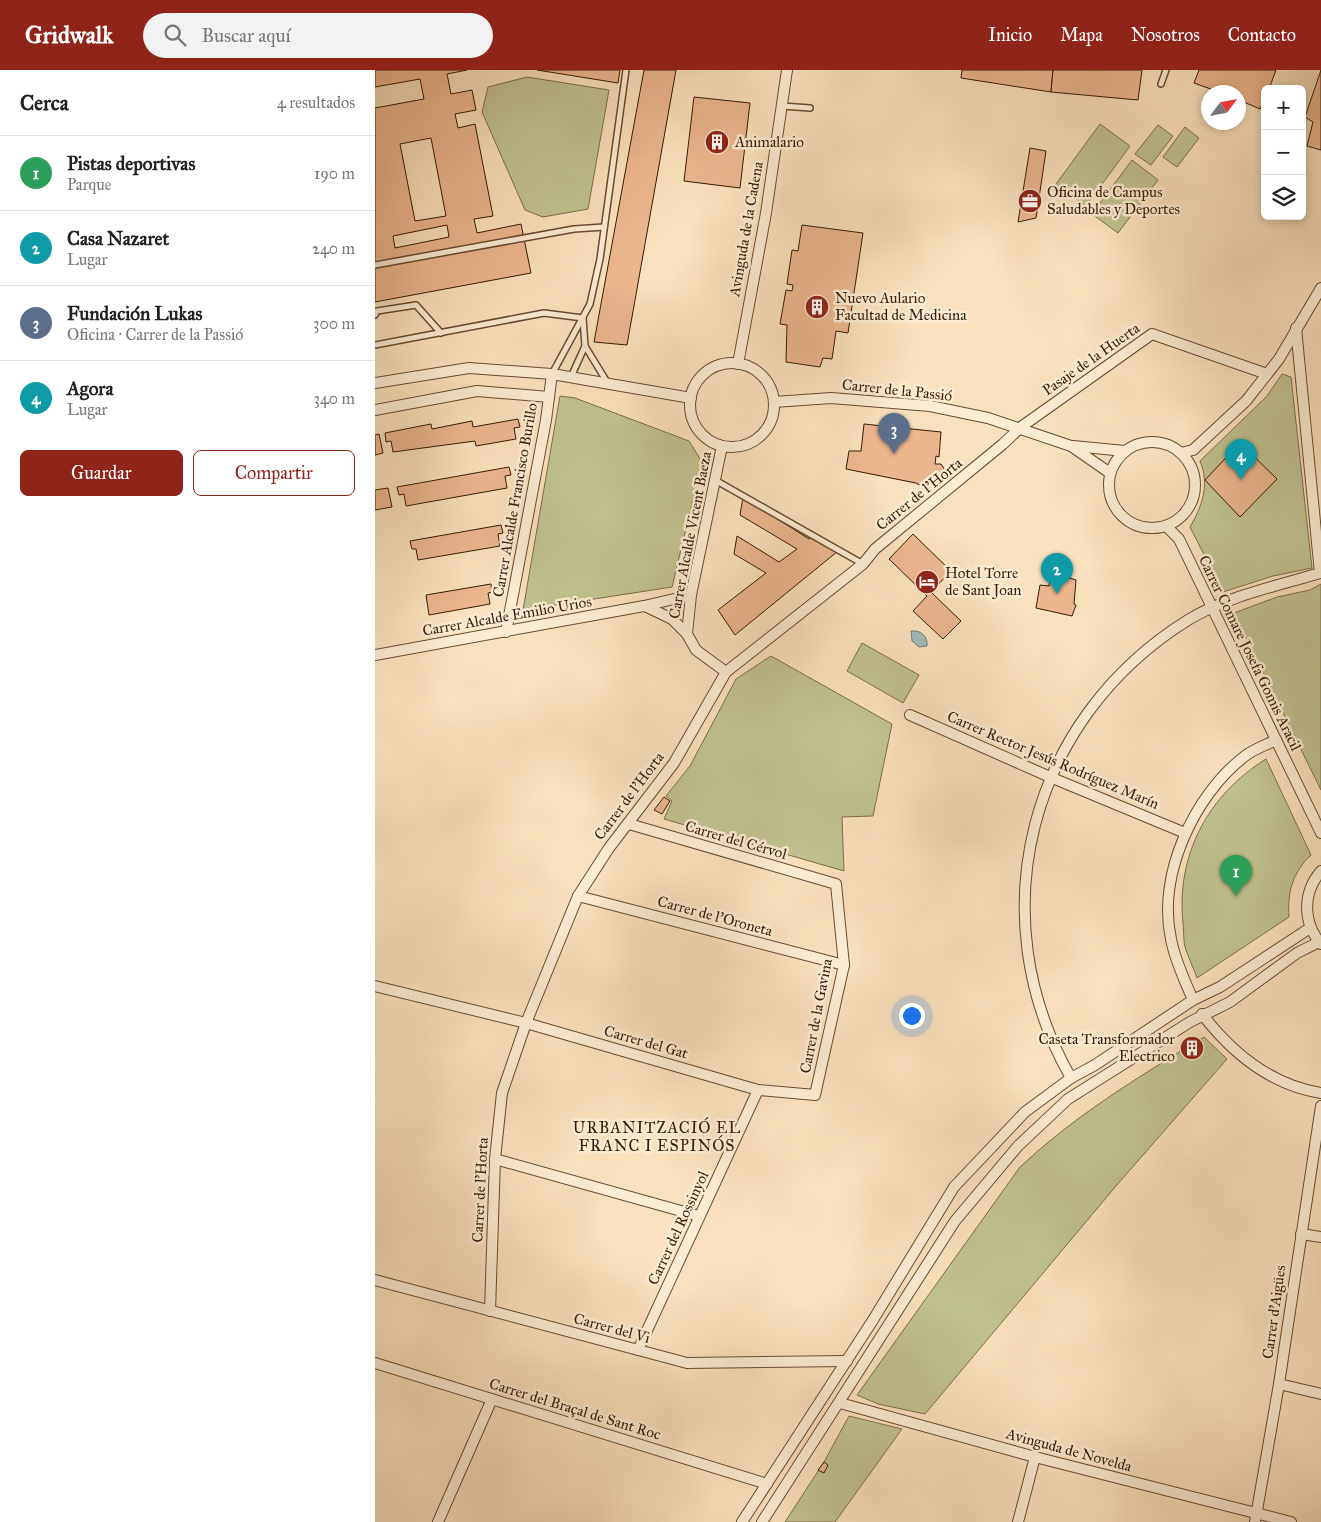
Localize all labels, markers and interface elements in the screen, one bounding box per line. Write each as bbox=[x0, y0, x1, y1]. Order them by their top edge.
search box bbox=[143, 13, 493, 58]
text: Gridwalk bbox=[25, 20, 113, 50]
icon: search bbox=[161, 21, 189, 49]
text: Buscar aquí bbox=[201, 24, 291, 47]
text: Inicio bbox=[988, 24, 1032, 46]
text: Mapa bbox=[1060, 24, 1103, 46]
text: Nosotros bbox=[1131, 24, 1200, 46]
text: Contacto bbox=[1228, 24, 1296, 46]
north arrow bbox=[1201, 85, 1246, 130]
map controls bbox=[1261, 85, 1306, 220]
button: + bbox=[1261, 85, 1306, 130]
text: Cerca bbox=[20, 90, 69, 116]
text: 4 resultados bbox=[277, 93, 355, 112]
building icon: Animalario bbox=[704, 129, 730, 155]
button: − bbox=[1261, 130, 1306, 175]
place label: Animalario bbox=[734, 133, 804, 151]
text: Pistas deportivas bbox=[67, 152, 195, 175]
street label: Avinguda de la Cadena bbox=[725, 159, 767, 299]
text: 1 bbox=[33, 164, 39, 183]
text: 190 m bbox=[314, 164, 355, 183]
text: Parque bbox=[67, 175, 111, 194]
button: layers bbox=[1261, 175, 1306, 220]
place label: Oficina de Campus Saludables y Deportes bbox=[1047, 183, 1180, 218]
office icon: Oficina de Campus Saludables y Deportes bbox=[1017, 188, 1043, 214]
text: Casa Nazaret bbox=[67, 227, 169, 250]
text: 2 bbox=[32, 239, 40, 258]
text: 240 m bbox=[312, 239, 355, 258]
text: Lugar bbox=[67, 250, 108, 269]
place label: Nuevo Aulario Facultad de Medicina bbox=[835, 289, 967, 324]
building icon: Nuevo Aulario Facultad de Medicina bbox=[804, 294, 830, 320]
text: Fundación Lukas bbox=[67, 302, 202, 325]
text: 3 bbox=[33, 314, 39, 333]
text: 300 m bbox=[313, 314, 355, 333]
street label: Pasaje de la Huerta bbox=[1039, 318, 1144, 399]
text: Oficina · Carrer de la Passió bbox=[67, 325, 244, 344]
street label: Carrer de la Passió bbox=[841, 375, 953, 405]
text: Agora bbox=[67, 377, 113, 400]
text: 4 bbox=[32, 389, 40, 408]
text: 340 m bbox=[313, 389, 355, 408]
text: Lugar bbox=[67, 400, 108, 419]
street label: Carrer Alcalde Francisco Burillo bbox=[489, 401, 541, 598]
pin: 3 bbox=[878, 413, 910, 454]
pin: 4 bbox=[1225, 439, 1257, 480]
street label: Carrer Alcalde Vicent Baeza bbox=[665, 449, 715, 620]
button: Guardar bbox=[20, 450, 183, 496]
button: Compartir bbox=[193, 450, 355, 496]
street label: Carrer de l'Horta bbox=[872, 453, 966, 534]
street label: Carrer Comare Josefa Gomis Aracil bbox=[1194, 552, 1306, 755]
pin: 2 bbox=[1041, 553, 1073, 594]
place label: Hotel Torre de Sant Joan bbox=[945, 564, 1021, 600]
hotel icon: Hotel Torre de Sant Joan bbox=[914, 569, 940, 595]
street label: Carrer Alcalde Emilio Urios bbox=[421, 592, 593, 640]
street label: Carrer Rector Jesús Rodríguez Marín bbox=[944, 707, 1162, 814]
street label: Carrer de l'Horta bbox=[590, 748, 668, 843]
street label: Carrer del Cérvol bbox=[683, 817, 790, 863]
pin: 1 bbox=[1220, 855, 1252, 896]
street label: Carrer de l'Oroneta bbox=[656, 892, 775, 940]
street label: Carrer de la Gavina bbox=[796, 956, 836, 1075]
your location bbox=[899, 1003, 925, 1029]
street label: Carrer del Gat bbox=[602, 1021, 691, 1063]
place label: Caseta Transformador Electrico bbox=[1038, 1030, 1175, 1065]
building icon: Caseta Transformador Electrico bbox=[1179, 1035, 1205, 1061]
district label: URBANITZACIÓ EL FRANC I ESPINÓS bbox=[573, 1116, 741, 1155]
street label: Carrer de l'Horta bbox=[468, 1136, 492, 1243]
street label: Carrer del Rossinyol bbox=[644, 1167, 713, 1288]
street label: Carrer d'Aigües bbox=[1259, 1264, 1289, 1360]
street label: Carrer del Vi bbox=[572, 1309, 652, 1347]
street label: Carrer del Braçal de Sant Roc bbox=[487, 1374, 663, 1444]
street label: Avinguda de Novelda bbox=[1003, 1424, 1134, 1476]

